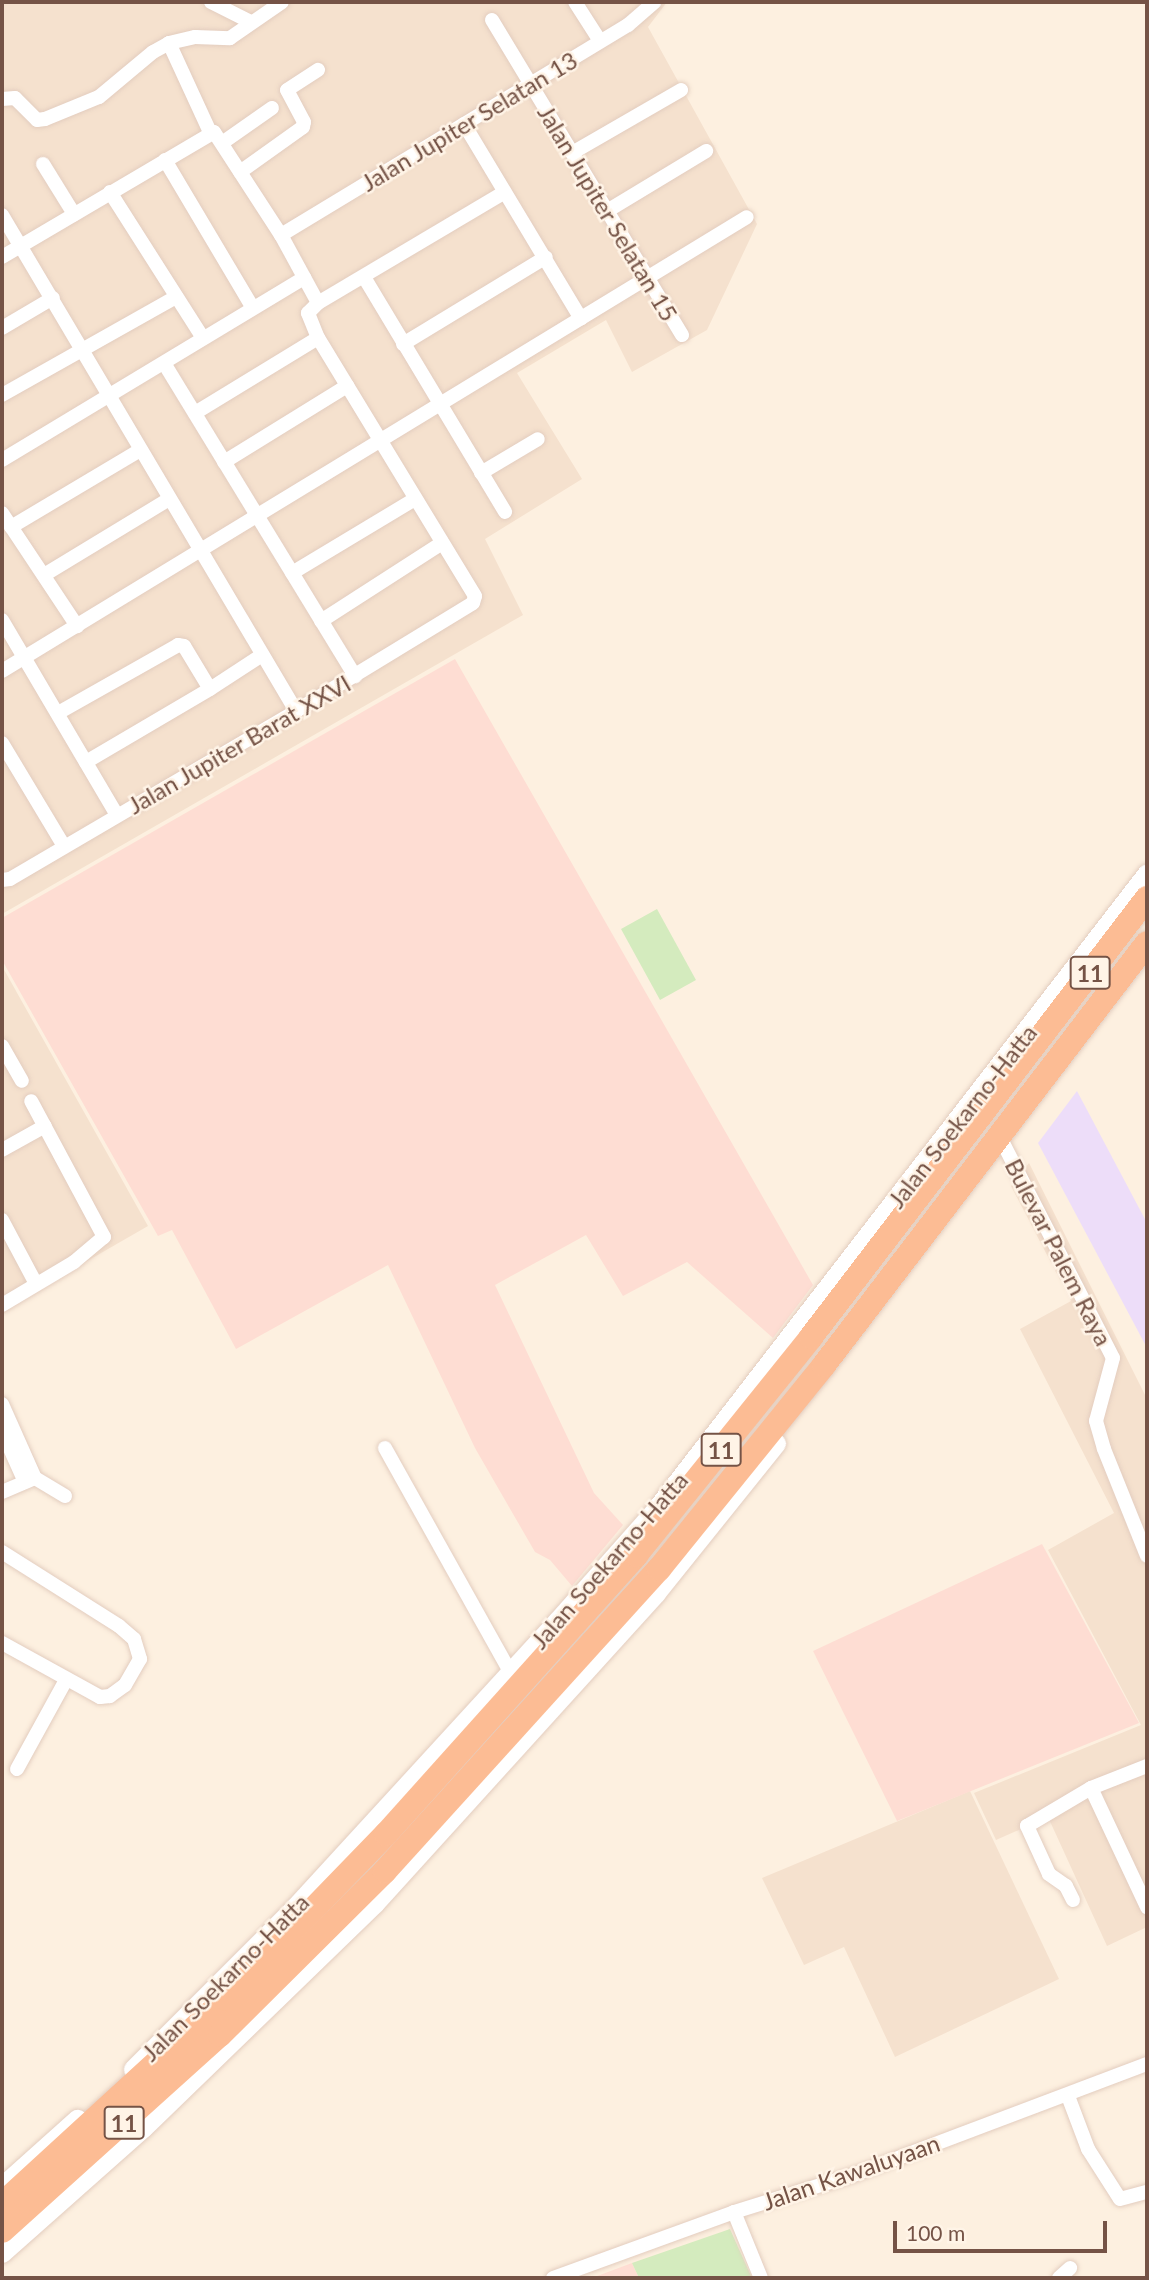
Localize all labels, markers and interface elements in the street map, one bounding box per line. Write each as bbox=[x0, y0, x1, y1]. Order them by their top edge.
street label: Jalan Jupiter Selatan 13 bbox=[355, 45, 583, 197]
street label: Jalan Jupiter Selatan 15 bbox=[532, 99, 684, 327]
street label: Jalan Jupiter Barat XXVI bbox=[122, 668, 356, 820]
road number: 11 bbox=[1069, 954, 1111, 992]
street label: Jalan Soekarno-Hatta bbox=[881, 1019, 1043, 1213]
street label: Bulevar Palem Raya bbox=[999, 1154, 1119, 1350]
road number: 11 bbox=[700, 1430, 742, 1470]
street label: Jalan Soekarno-Hatta bbox=[524, 1466, 694, 1654]
street label: Jalan Soekarno-Hatta bbox=[135, 1887, 315, 2067]
road number: 11 bbox=[103, 2104, 145, 2142]
street label: Jalan Kawaluyaan bbox=[759, 2128, 943, 2216]
scale bar bbox=[897, 2206, 1110, 2250]
text: 100 m bbox=[906, 2220, 965, 2245]

